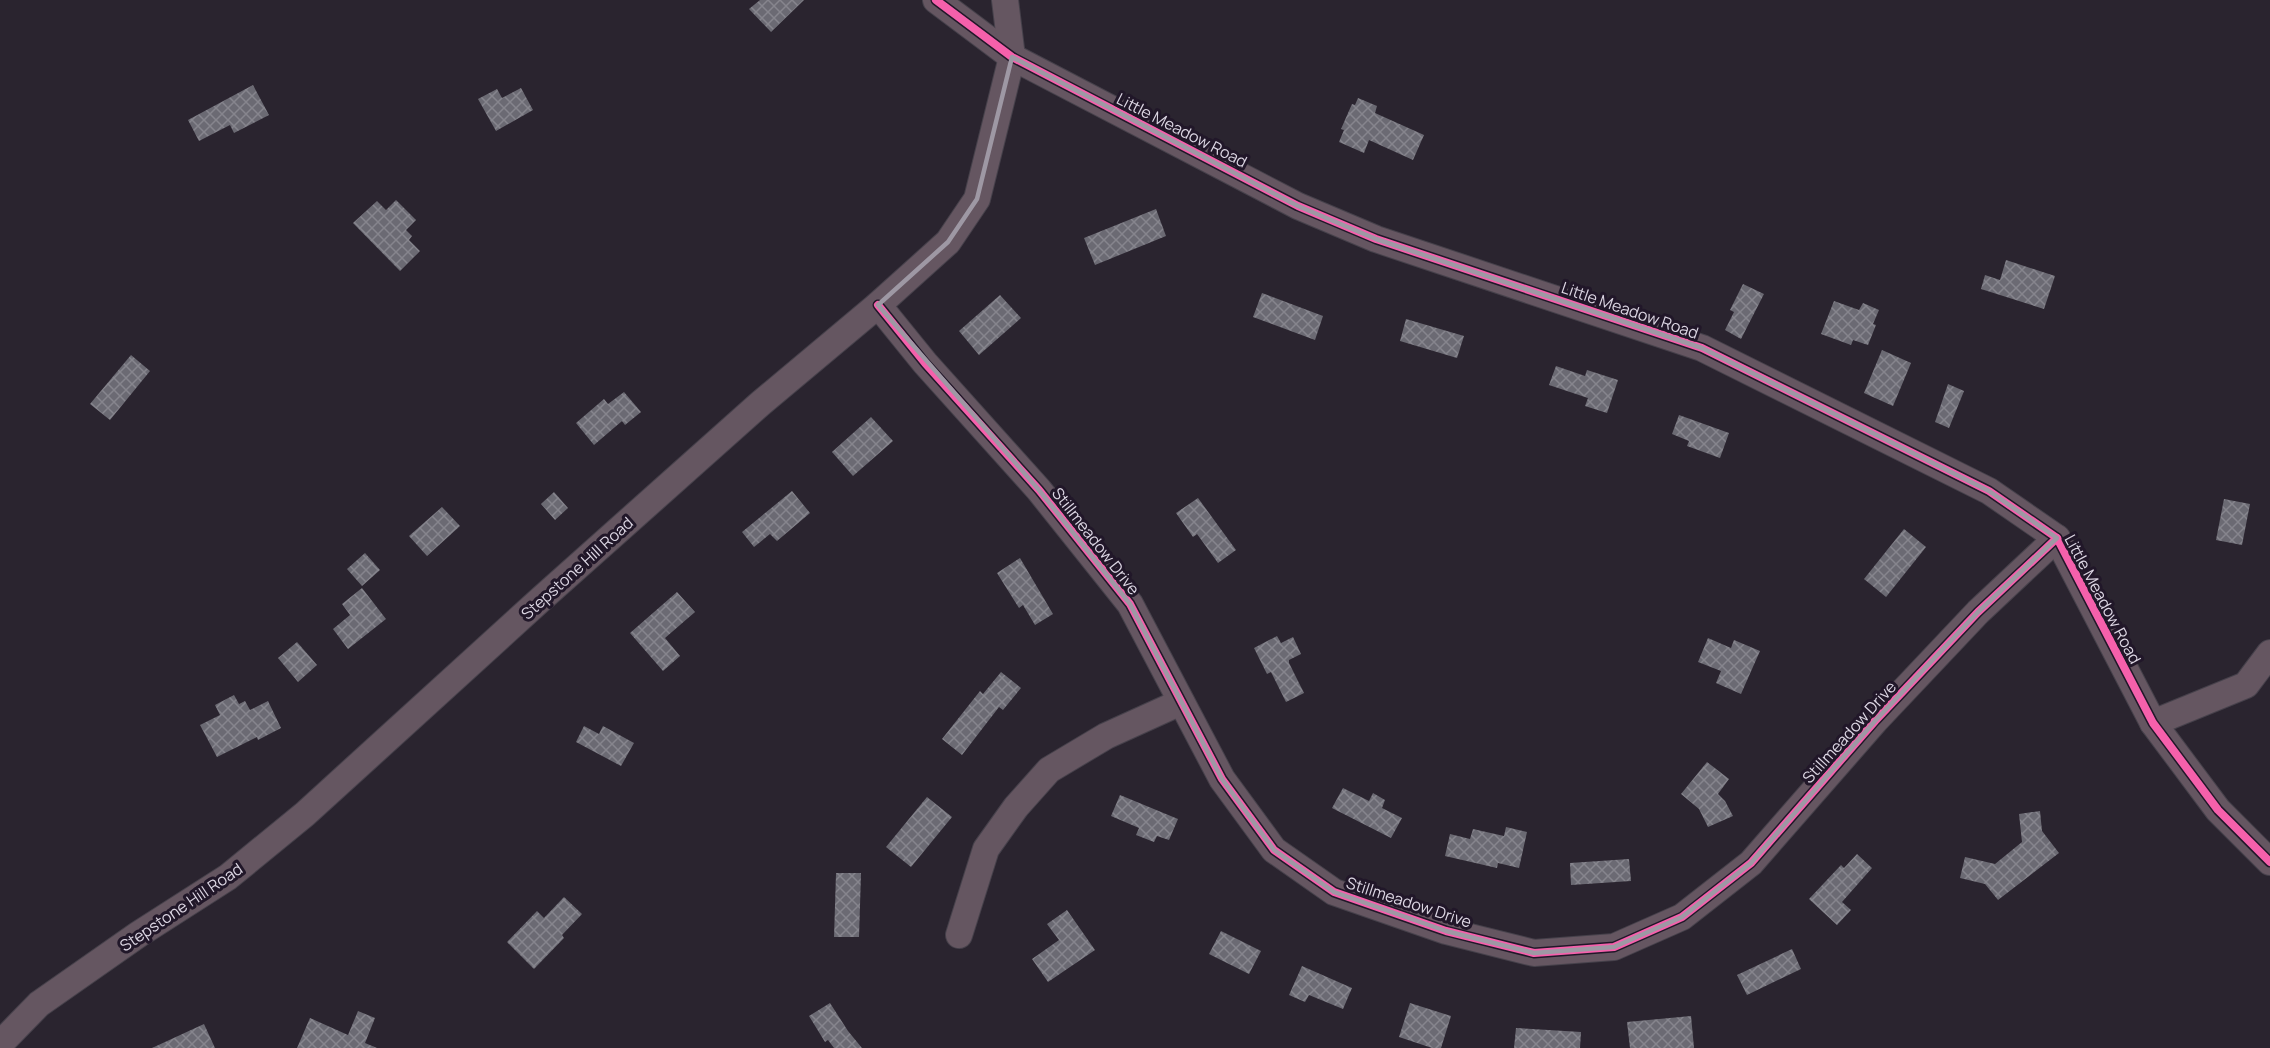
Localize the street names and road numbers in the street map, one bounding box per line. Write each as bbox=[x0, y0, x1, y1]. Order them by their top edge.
street label: Little Meadow Road bbox=[1113, 88, 1251, 172]
street label: Little Meadow Road bbox=[1559, 276, 1701, 344]
street label: Stillmeadow Drive bbox=[1047, 483, 1145, 599]
street label: Stepstone Hill Road bbox=[516, 512, 638, 624]
street label: Little Meadow Road bbox=[2060, 530, 2146, 668]
street label: Stillmeadow Drive bbox=[1797, 676, 1901, 788]
street label: Stepstone Hill Road bbox=[115, 858, 247, 956]
street label: Stillmeadow Drive bbox=[1343, 871, 1475, 933]

